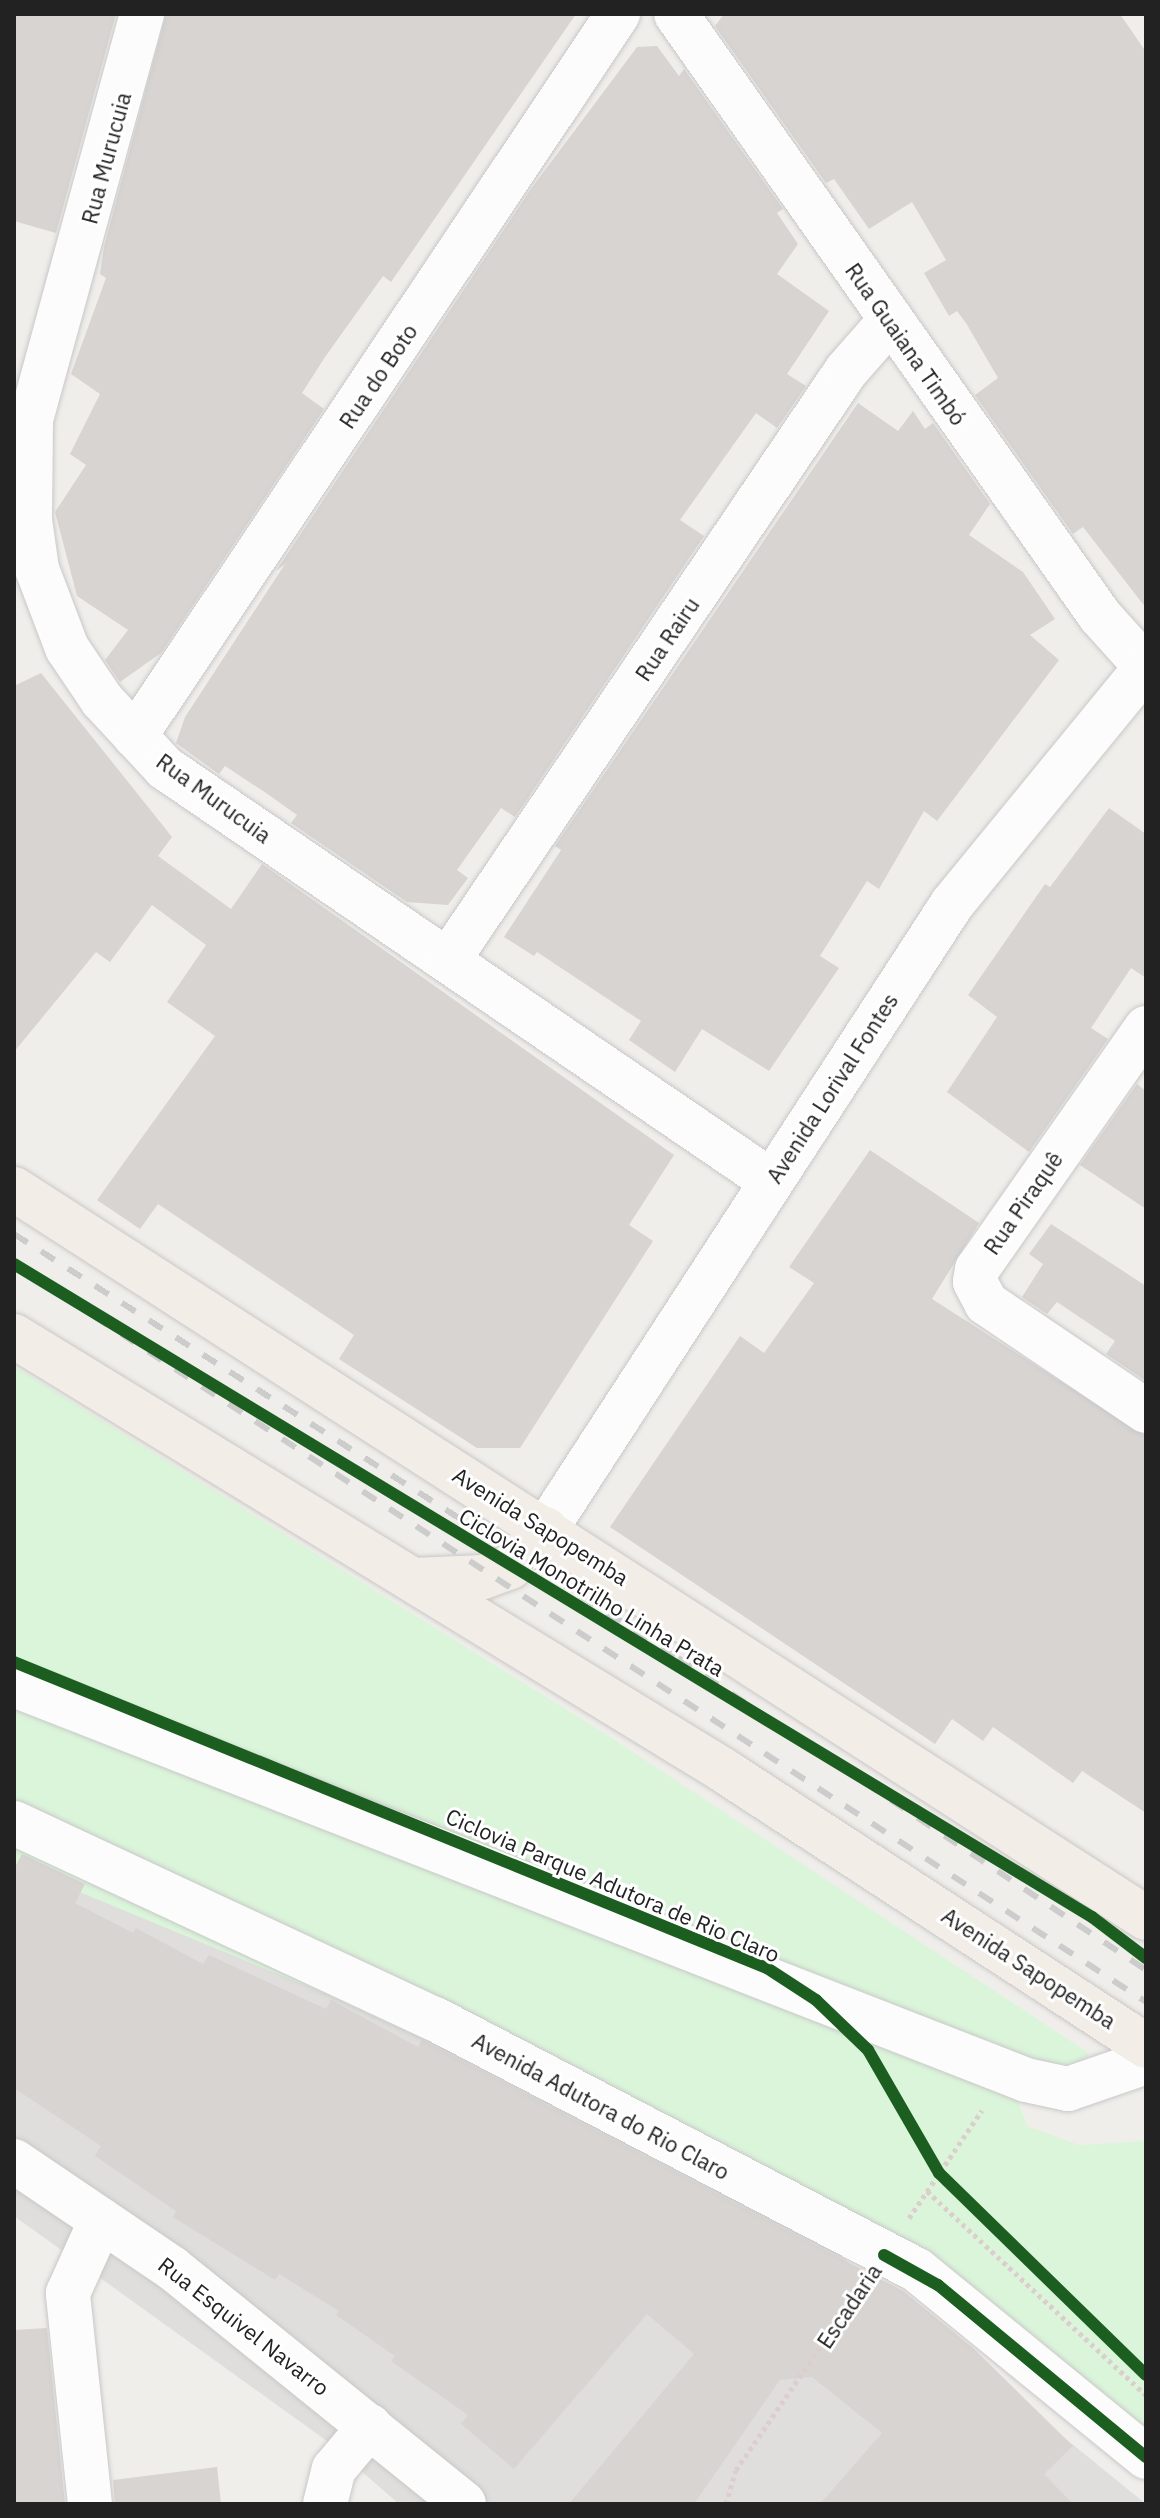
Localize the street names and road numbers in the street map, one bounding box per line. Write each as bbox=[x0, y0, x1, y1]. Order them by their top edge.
street label: Rua Murucuia bbox=[76, 89, 136, 227]
street label: Rua Guaiana Timbó bbox=[840, 258, 972, 430]
street label: Rua do Boto bbox=[333, 319, 423, 433]
street label: Rua Rairu bbox=[629, 592, 705, 686]
street label: Rua Murucuia bbox=[152, 748, 276, 848]
street label: Avenida Lorival Fontes bbox=[761, 988, 903, 1188]
street label: Rua Piraquê bbox=[978, 1147, 1068, 1259]
street label: Avenida Sapopemba bbox=[448, 1461, 634, 1591]
street label: Ciclovia Monotrilho Linha Prata bbox=[455, 1502, 729, 1682]
street label: Ciclovia Parque Adutora de Rio Claro bbox=[442, 1803, 784, 1967]
street label: Avenida Sapopemba bbox=[937, 1902, 1121, 2034]
street label: Avenida Adutora do Rio Claro bbox=[468, 2027, 734, 2185]
street label: Rua Esquivel Navarro bbox=[153, 2251, 335, 2401]
street label: Escadaria bbox=[811, 2259, 887, 2353]

